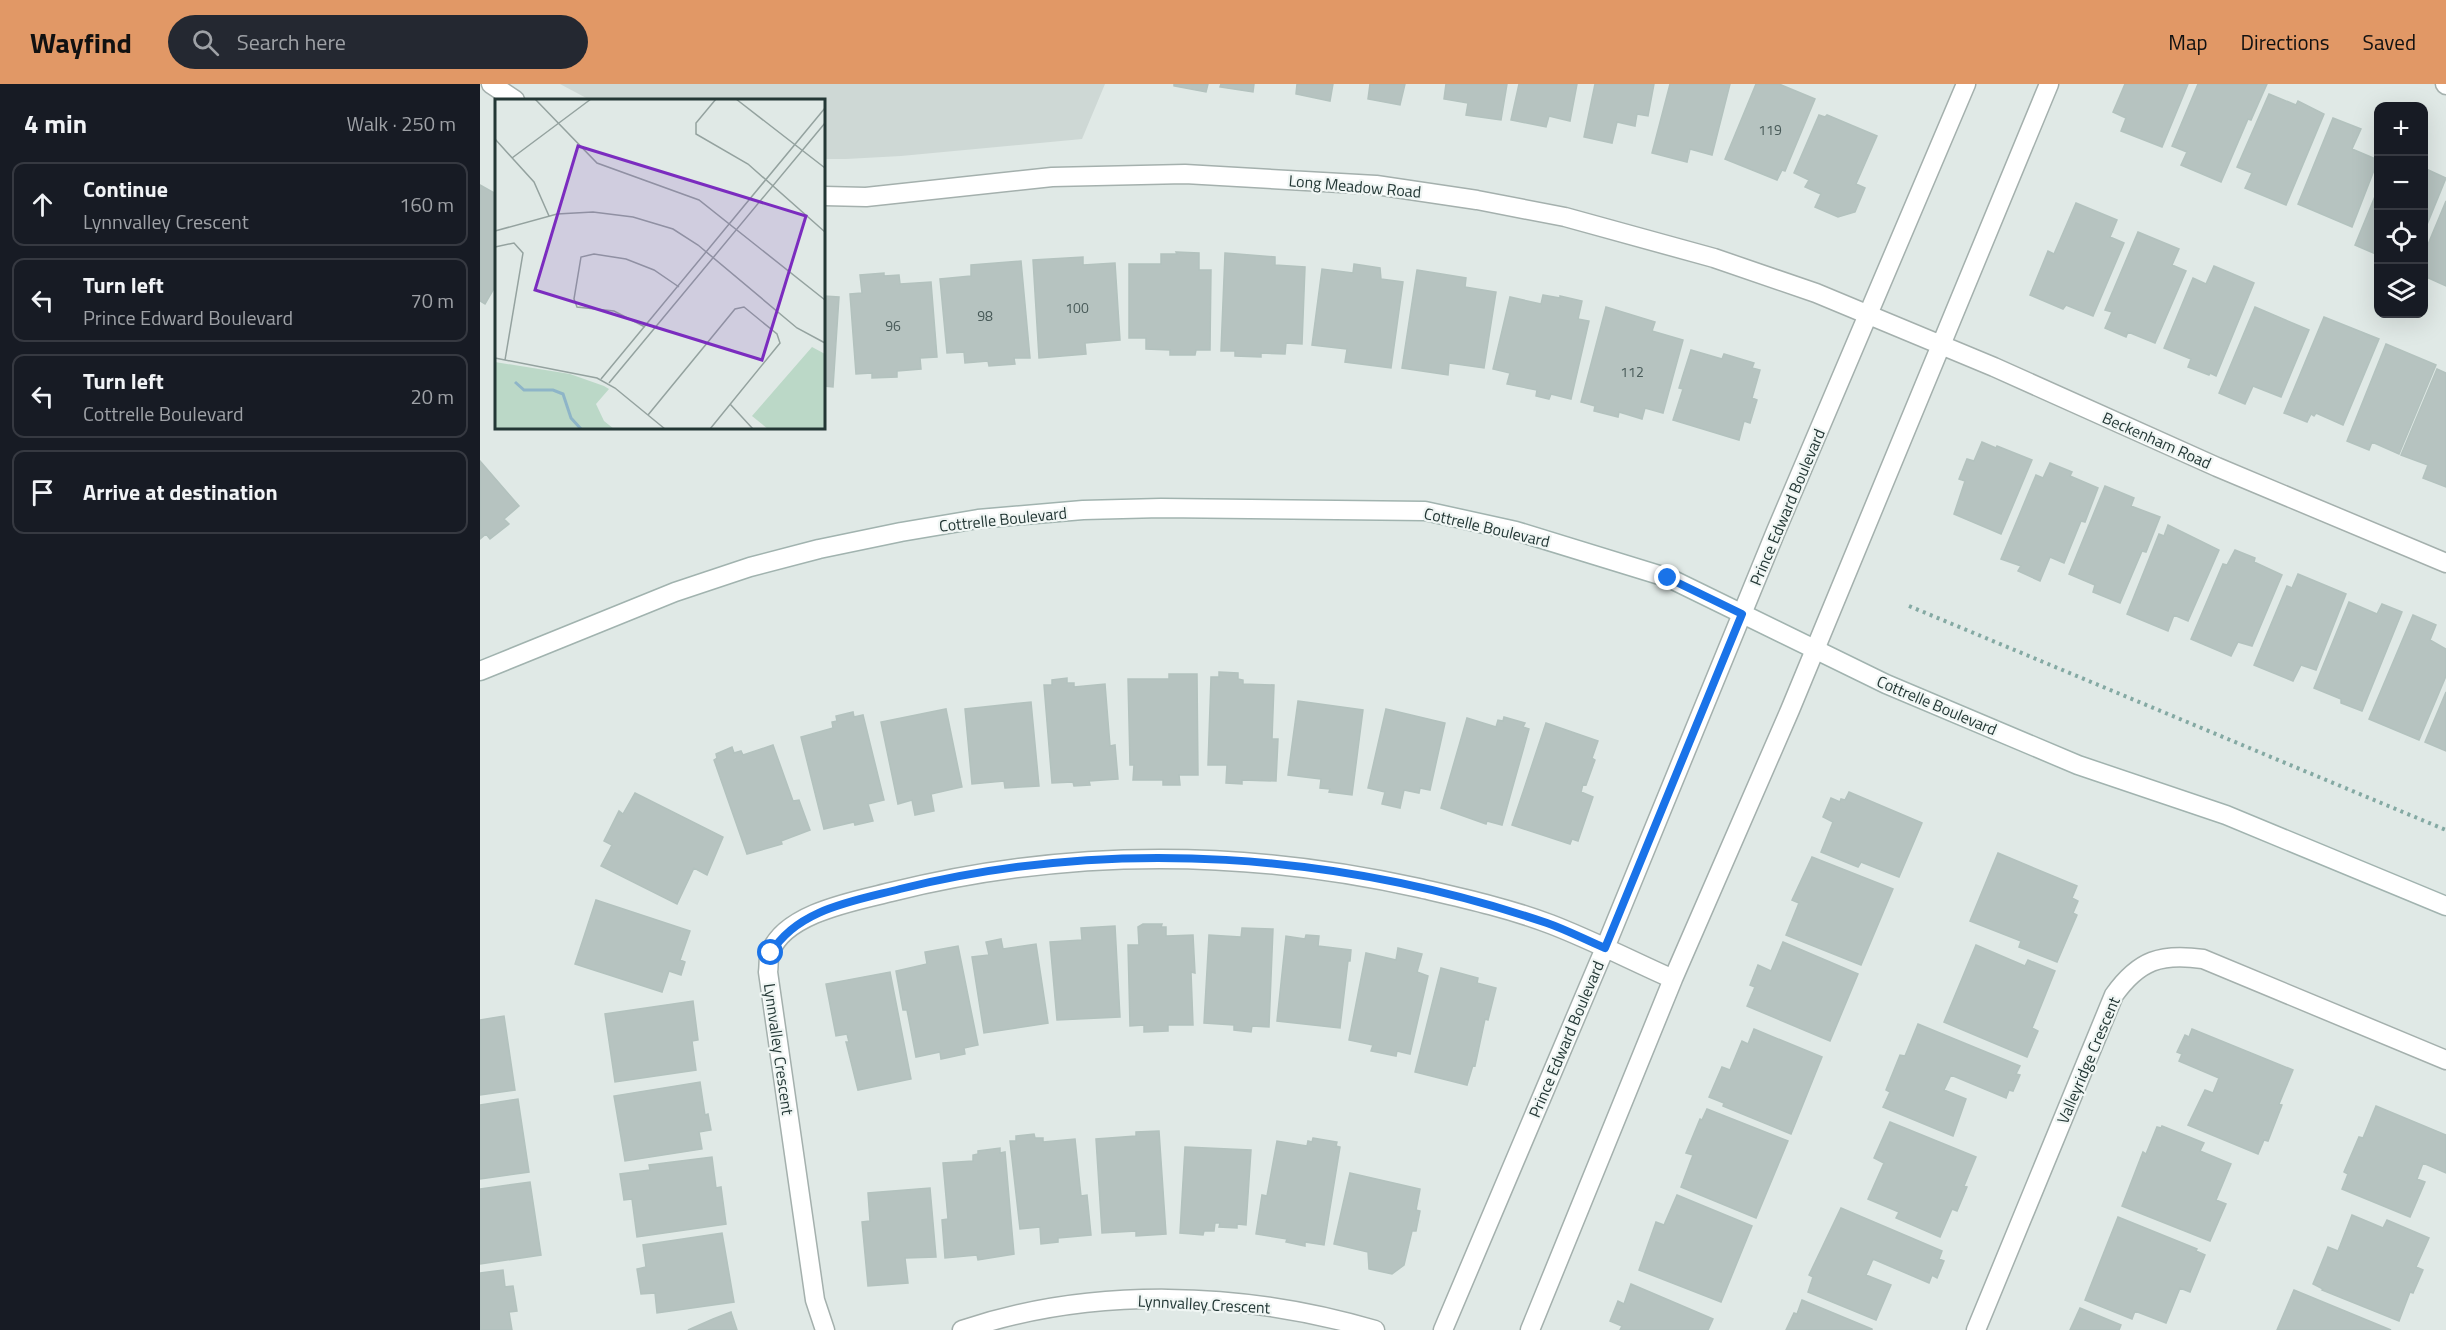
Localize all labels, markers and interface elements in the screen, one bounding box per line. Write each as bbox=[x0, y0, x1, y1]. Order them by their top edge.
search box bbox=[168, 15, 588, 69]
text: Wayfind bbox=[30, 21, 132, 64]
text: Search here bbox=[237, 25, 346, 59]
icon: search bbox=[189, 26, 222, 59]
text: Map bbox=[2168, 26, 2208, 58]
text: Directions bbox=[2241, 26, 2330, 58]
text: Saved bbox=[2363, 26, 2416, 58]
inset map bbox=[495, 99, 825, 429]
map controls bbox=[2374, 102, 2428, 318]
button: + bbox=[2374, 102, 2428, 156]
text: 4 min bbox=[24, 104, 87, 143]
text: Walk · 250 m bbox=[347, 108, 456, 139]
house number: 119 bbox=[1758, 119, 1782, 140]
button: − bbox=[2374, 156, 2428, 210]
street label: Long Meadow Road bbox=[1288, 168, 1422, 204]
text: Continue bbox=[83, 172, 168, 206]
icon: ahead bbox=[26, 188, 59, 221]
text: 160 m bbox=[399, 189, 454, 220]
text: Lynnvalley Crescent bbox=[83, 206, 249, 237]
button: locate bbox=[2374, 210, 2428, 264]
button: layers bbox=[2374, 264, 2428, 318]
text: Turn left bbox=[83, 268, 164, 302]
icon: left bbox=[26, 284, 59, 317]
text: 70 m bbox=[410, 285, 454, 316]
house number: 100 bbox=[1065, 297, 1089, 318]
text: Prince Edward Boulevard bbox=[83, 302, 293, 333]
house number: 98 bbox=[977, 305, 993, 326]
house number: 96 bbox=[885, 315, 901, 336]
house number: 112 bbox=[1620, 361, 1644, 382]
text: Turn left bbox=[83, 364, 164, 398]
icon: left bbox=[26, 380, 59, 413]
text: 20 m bbox=[410, 381, 454, 412]
text: Cottrelle Boulevard bbox=[83, 398, 244, 429]
street label: Beckenham Road bbox=[2099, 405, 2215, 475]
street label: Prince Edward Boulevard bbox=[1743, 425, 1831, 589]
text: Arrive at destination bbox=[83, 475, 278, 509]
icon: arrive bbox=[26, 476, 59, 509]
street label: Cottrelle Boulevard bbox=[938, 500, 1068, 538]
street label: Cottrelle Boulevard bbox=[1422, 501, 1552, 553]
route end bbox=[1654, 564, 1680, 590]
street label: Cottrelle Boulevard bbox=[1873, 669, 2001, 741]
route start bbox=[757, 939, 783, 965]
street label: Prince Edward Boulevard bbox=[1522, 957, 1610, 1121]
street label: Lynnvalley Crescent bbox=[758, 982, 800, 1117]
street label: Valleyridge Crescent bbox=[2050, 992, 2126, 1127]
street label: Lynnvalley Crescent bbox=[1137, 1289, 1271, 1319]

